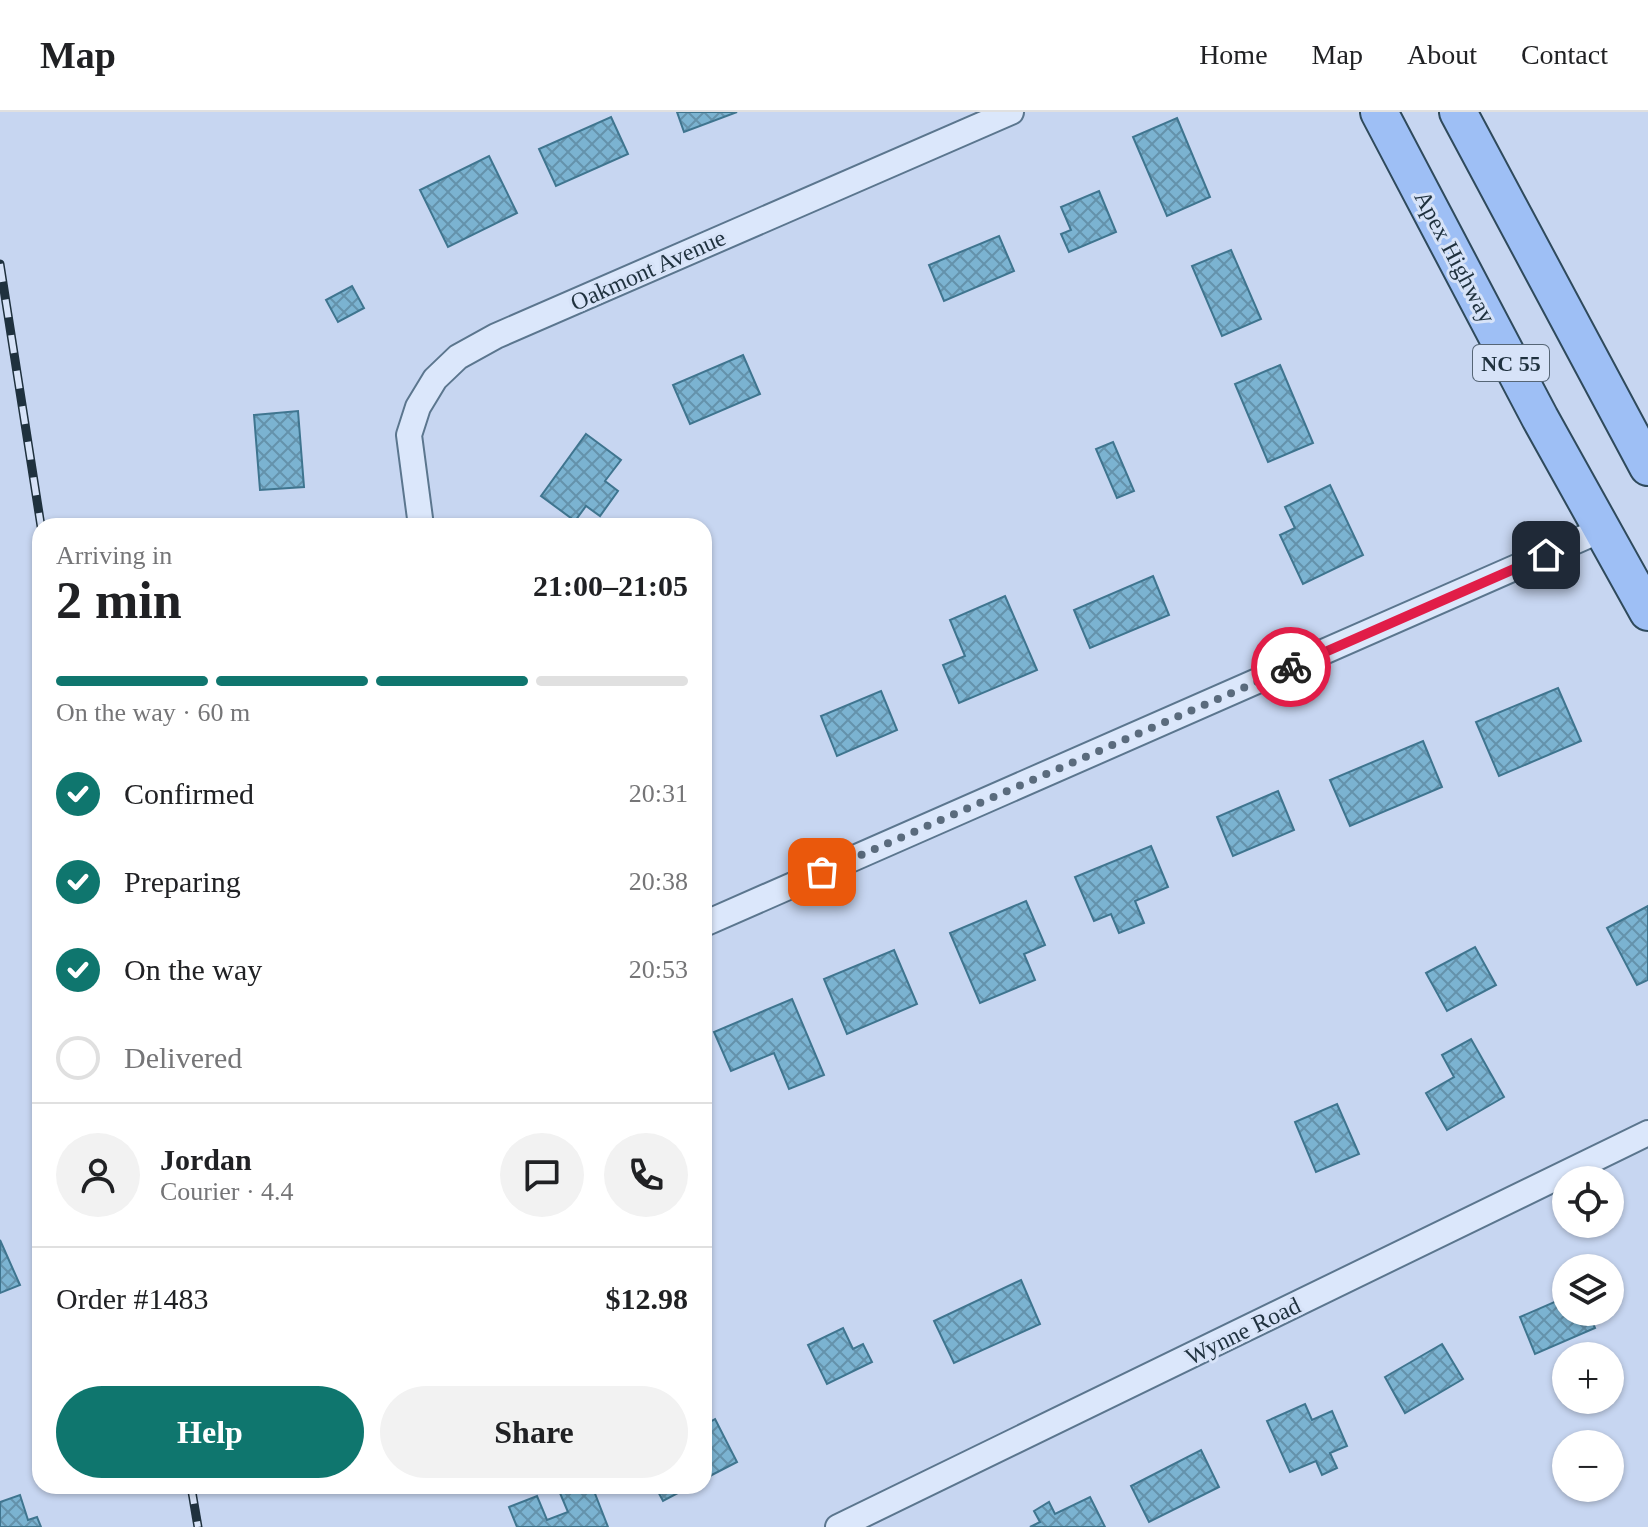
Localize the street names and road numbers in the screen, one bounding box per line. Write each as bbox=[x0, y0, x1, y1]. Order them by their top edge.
street label: Apex Highway bbox=[1409, 186, 1501, 328]
street label: Oakmont Avenue bbox=[566, 224, 730, 316]
road number: NC 55 bbox=[1473, 345, 1549, 381]
street label: Wynne Road bbox=[1181, 1292, 1305, 1370]

